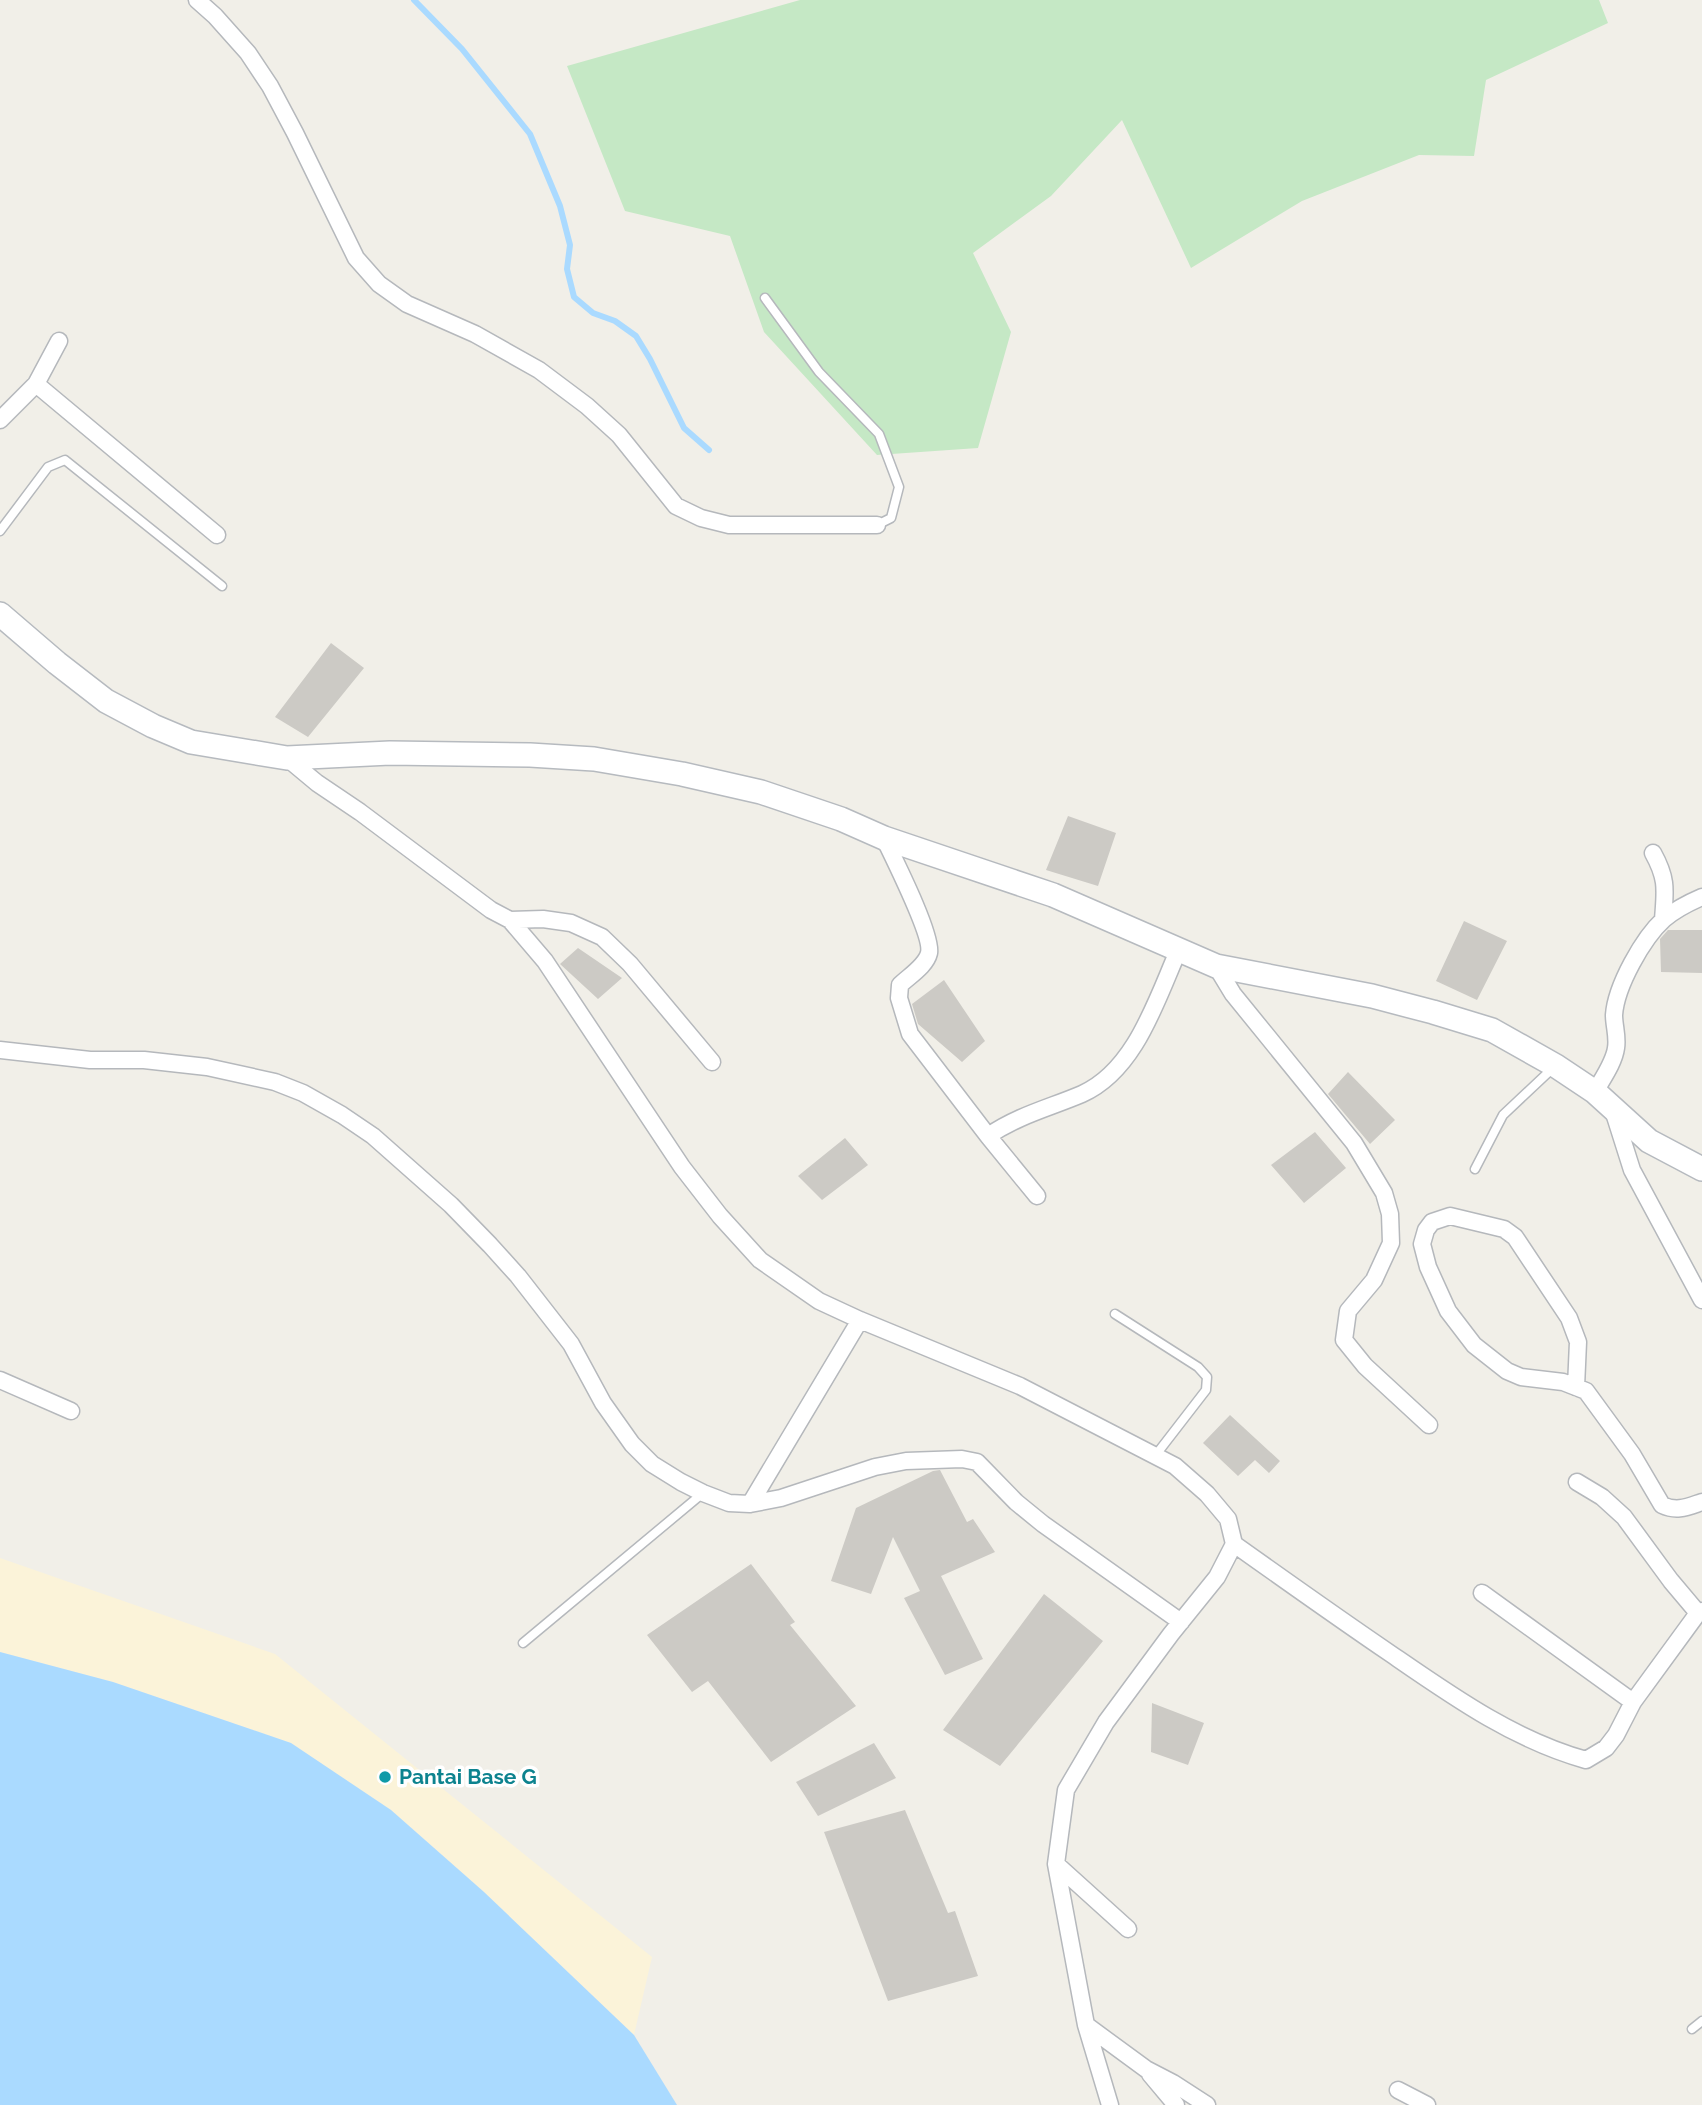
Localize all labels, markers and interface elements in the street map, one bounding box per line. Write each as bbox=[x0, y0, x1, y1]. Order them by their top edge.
place label: Pantai Base G bbox=[399, 1764, 537, 1789]
marker: Pantai Base G bbox=[377, 1769, 393, 1785]

